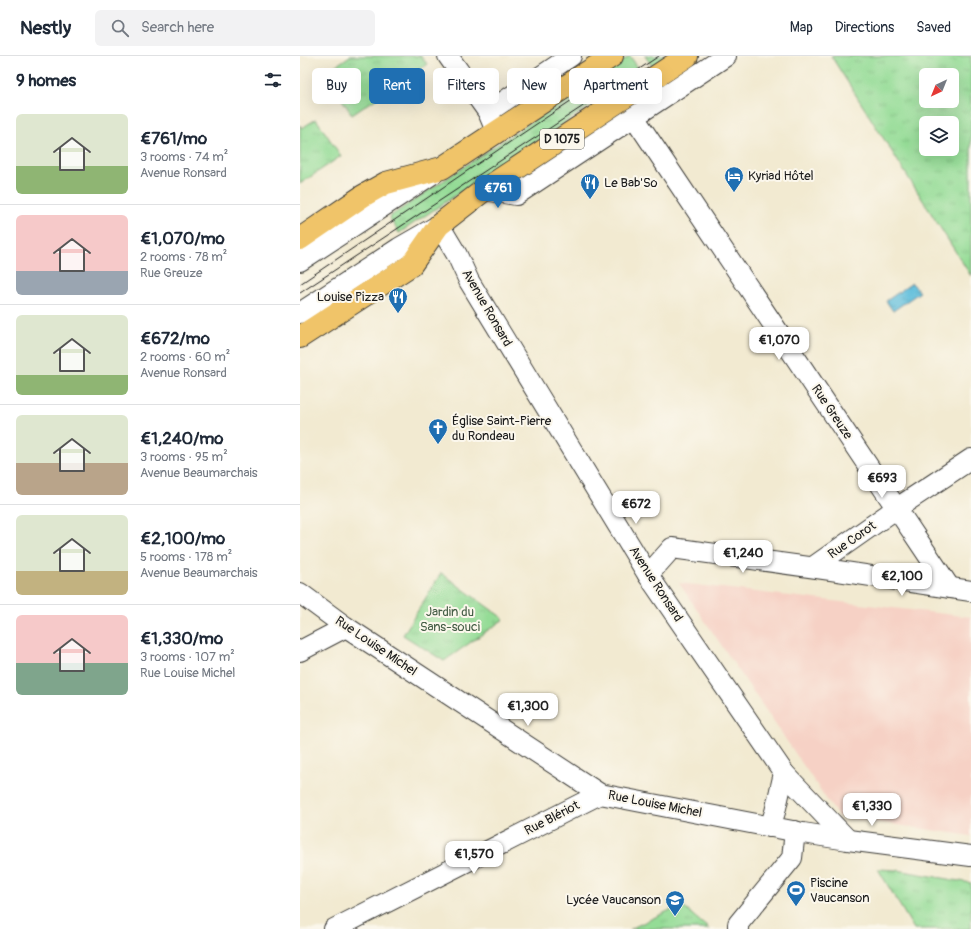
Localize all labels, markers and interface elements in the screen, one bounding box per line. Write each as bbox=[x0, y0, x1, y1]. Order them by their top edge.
search box bbox=[95, 10, 375, 46]
text: Nestly bbox=[20, 16, 71, 40]
icon: search bbox=[109, 17, 131, 39]
text: Search here bbox=[141, 18, 214, 37]
text: Map bbox=[790, 19, 813, 36]
text: Directions bbox=[835, 19, 894, 36]
text: Saved bbox=[916, 19, 951, 36]
chip: Buy bbox=[312, 68, 361, 104]
chip: Rent bbox=[369, 68, 425, 104]
chip: Filters bbox=[433, 68, 499, 104]
chip: New bbox=[507, 68, 561, 104]
chip: Apartment bbox=[569, 68, 662, 104]
north arrow bbox=[919, 68, 959, 108]
map controls bbox=[919, 68, 959, 156]
icon: filters bbox=[262, 69, 284, 91]
text: 9 homes bbox=[16, 70, 76, 91]
button: layers bbox=[919, 116, 959, 156]
text: €761/mo bbox=[140, 128, 207, 149]
road number: D 1075 bbox=[540, 129, 584, 149]
icon: home bbox=[48, 130, 96, 178]
text: 3 rooms · 74 m² bbox=[140, 149, 228, 165]
text: Avenue Ronsard bbox=[140, 165, 227, 181]
hotel icon: Kyriad Hôtel bbox=[723, 165, 745, 193]
place label: Kyriad Hôtel bbox=[748, 168, 814, 184]
restaurant icon: Le Bab'So bbox=[579, 172, 601, 200]
pin: €761 bbox=[474, 175, 522, 209]
place label: Le Bab'So bbox=[604, 175, 658, 191]
text: €761 bbox=[484, 180, 512, 196]
text: €1,070/mo bbox=[140, 228, 225, 249]
icon: home bbox=[48, 231, 96, 279]
text: 2 rooms · 78 m² bbox=[140, 249, 227, 265]
text: Rue Greuze bbox=[140, 265, 202, 281]
street label: Avenue Ronsard bbox=[458, 266, 516, 350]
restaurant icon: Louise Pizza bbox=[387, 286, 409, 314]
place label: Louise Pizza bbox=[317, 289, 384, 305]
pin: €1,070 bbox=[746, 327, 812, 361]
text: €672/mo bbox=[140, 328, 210, 349]
icon: home bbox=[48, 331, 96, 379]
text: €1,070 bbox=[758, 332, 800, 348]
text: 2 rooms · 60 m² bbox=[140, 349, 230, 365]
text: Avenue Ronsard bbox=[140, 365, 227, 381]
street label: Rue Greuze bbox=[808, 382, 856, 443]
place label: Église Saint-Pierre du Rondeau bbox=[452, 413, 552, 444]
church icon: Église Saint-Pierre du Rondeau bbox=[427, 417, 449, 445]
text: €1,240/mo bbox=[140, 428, 224, 449]
icon: home bbox=[48, 431, 96, 479]
text: 3 rooms · 95 m² bbox=[140, 449, 228, 465]
text: Avenue Beaumarchais bbox=[140, 465, 258, 481]
pin: €693 bbox=[858, 465, 906, 499]
text: €693 bbox=[867, 470, 897, 486]
pin: €672 bbox=[612, 491, 660, 525]
text: €672 bbox=[621, 496, 651, 512]
street label: Rue Corot bbox=[825, 517, 880, 562]
text: €2,100/mo bbox=[140, 528, 225, 549]
icon: home bbox=[48, 531, 96, 579]
pin: €1,240 bbox=[710, 540, 776, 574]
street label: Avenue Ronsard bbox=[626, 543, 686, 625]
text: €1,240 bbox=[723, 545, 763, 561]
text: 5 rooms · 178 m² bbox=[140, 549, 232, 565]
pin: €2,100 bbox=[869, 563, 935, 597]
text: Avenue Beaumarchais bbox=[140, 565, 258, 581]
text: €2,100 bbox=[881, 568, 923, 584]
park label: Jardin du Sans-souci bbox=[420, 604, 480, 635]
street label: Rue Louise Michel bbox=[332, 613, 420, 679]
text: €1,330/mo bbox=[140, 628, 223, 649]
icon: home bbox=[48, 631, 96, 679]
text: 3 rooms · 107 m² bbox=[140, 649, 235, 665]
text: Rue Louise Michel bbox=[140, 665, 235, 681]
pin: €1,300 bbox=[495, 693, 561, 727]
text: €1,300 bbox=[507, 698, 549, 714]
street label: Rue Louise Michel bbox=[607, 787, 703, 821]
pin: €1,330 bbox=[839, 793, 905, 827]
street label: Rue Blériot bbox=[522, 797, 583, 839]
text: €1,330 bbox=[852, 798, 892, 814]
pin: €1,570 bbox=[441, 841, 507, 875]
text: €1,570 bbox=[454, 846, 494, 862]
place label: Piscine Vaucanson bbox=[810, 875, 870, 906]
sports icon: Piscine Vaucanson bbox=[785, 879, 807, 907]
school or university icon: Lycée Vaucanson bbox=[664, 889, 686, 917]
place label: Lycée Vaucanson bbox=[566, 892, 661, 908]

